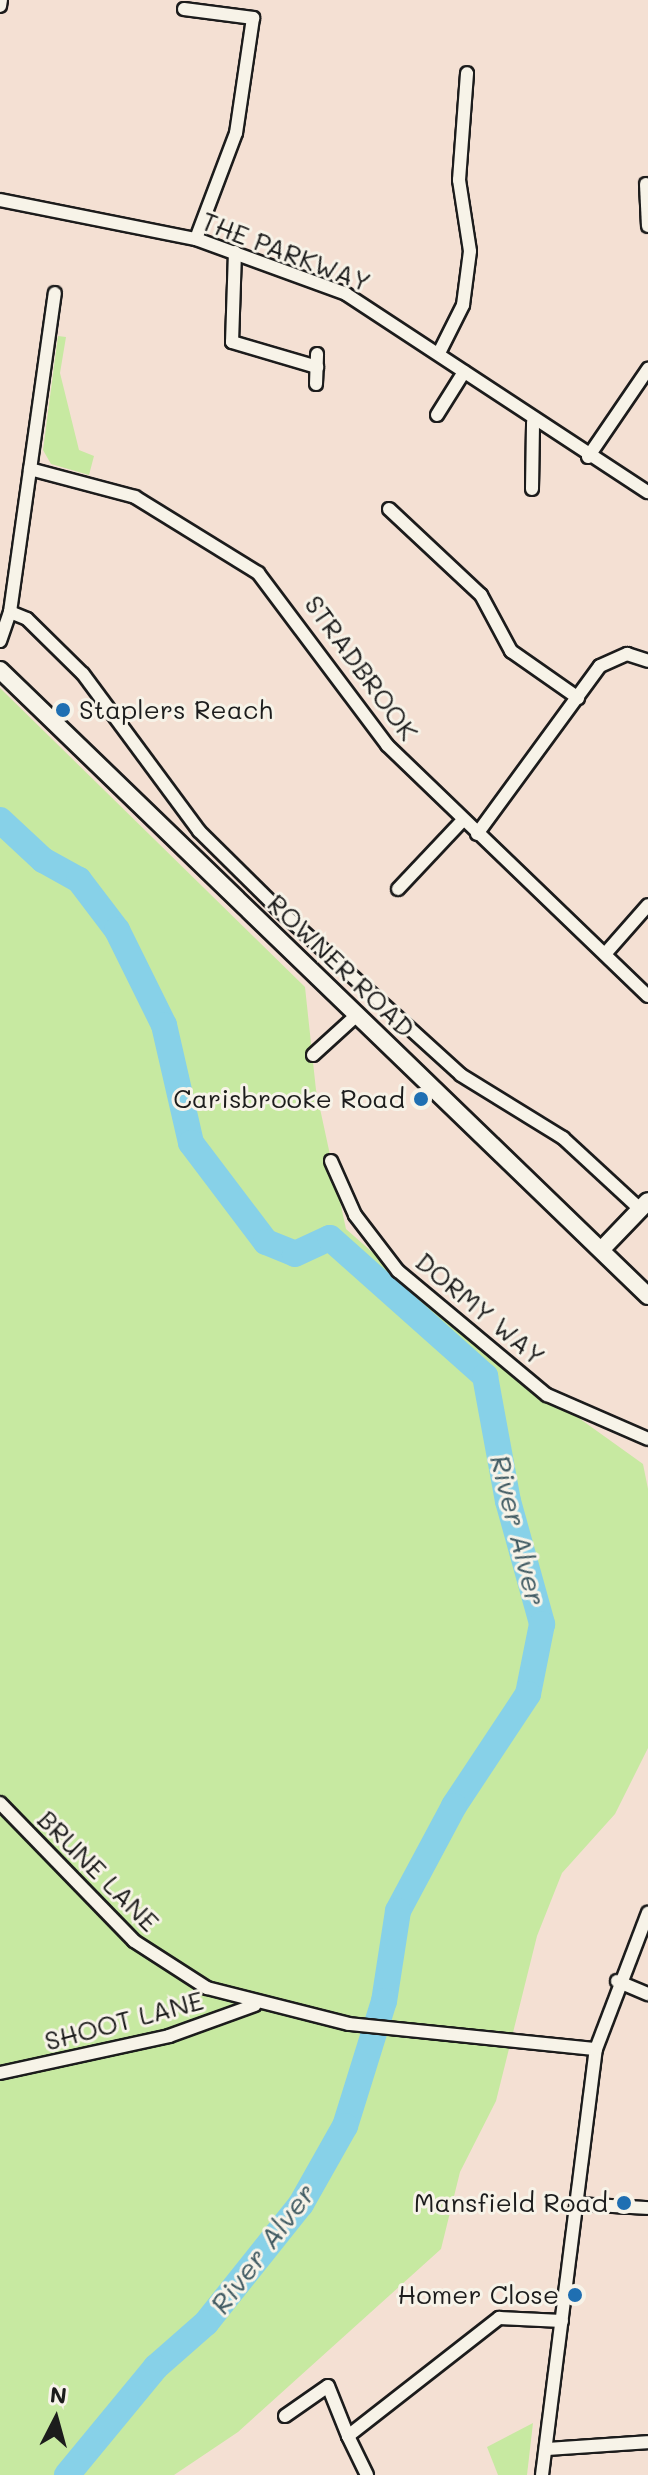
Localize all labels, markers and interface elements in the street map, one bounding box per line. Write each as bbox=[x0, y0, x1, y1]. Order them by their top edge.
street label: THE PARKWAY bbox=[197, 205, 375, 299]
street label: STRADBROOK bbox=[298, 589, 424, 747]
place label: Staplers Reach bbox=[79, 694, 273, 726]
marker: Staplers Reach bbox=[54, 701, 72, 719]
street label: ROWNER ROAD bbox=[261, 888, 421, 1044]
place label: Carisbrooke Road bbox=[173, 1083, 405, 1115]
marker: Carisbrooke Road bbox=[412, 1090, 430, 1108]
street label: DORMY WAY bbox=[409, 1246, 551, 1372]
water label: River Alver bbox=[484, 1451, 554, 1609]
street label: BRUNE LANE bbox=[31, 1804, 165, 1938]
street label: SHOOT LANE bbox=[41, 1985, 207, 2057]
water label: River Alver bbox=[202, 2176, 322, 2320]
place label: Mansfield Road bbox=[414, 2187, 608, 2219]
marker: Mansfield Road bbox=[615, 2194, 633, 2212]
place label: Homer Close bbox=[398, 2279, 559, 2311]
marker: Homer Close bbox=[566, 2286, 584, 2304]
north arrow bbox=[16, 2379, 96, 2459]
text: N bbox=[49, 2379, 68, 2410]

